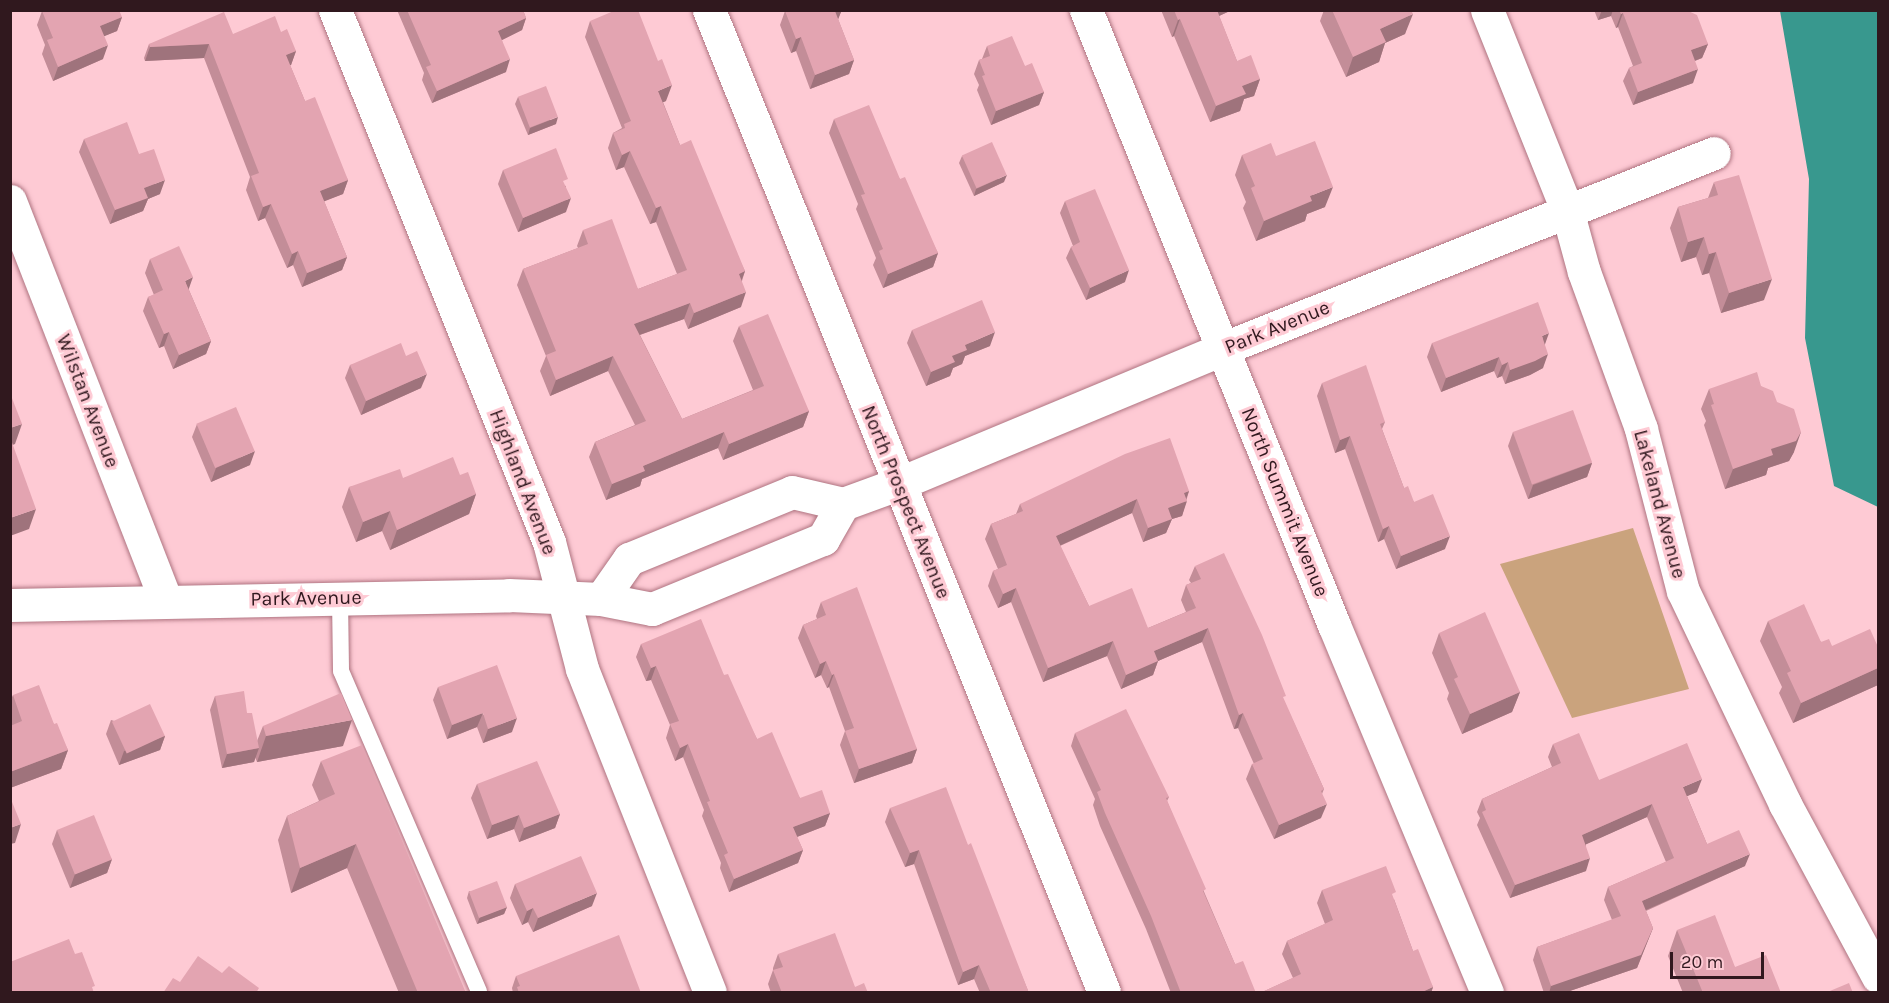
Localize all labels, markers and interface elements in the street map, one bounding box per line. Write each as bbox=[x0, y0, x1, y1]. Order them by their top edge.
street label: Park Avenue bbox=[1221, 295, 1333, 359]
street label: Wilstan Avenue bbox=[52, 331, 124, 471]
street label: North Prospect Avenue bbox=[856, 402, 956, 602]
street label: North Summit Avenue bbox=[1236, 404, 1334, 600]
street label: Highland Avenue bbox=[484, 406, 562, 558]
street label: Lakeland Avenue bbox=[1629, 427, 1691, 581]
street label: Park Avenue bbox=[250, 585, 362, 611]
scale bar bbox=[1673, 940, 1768, 978]
text: 20 m bbox=[1681, 951, 1723, 973]

